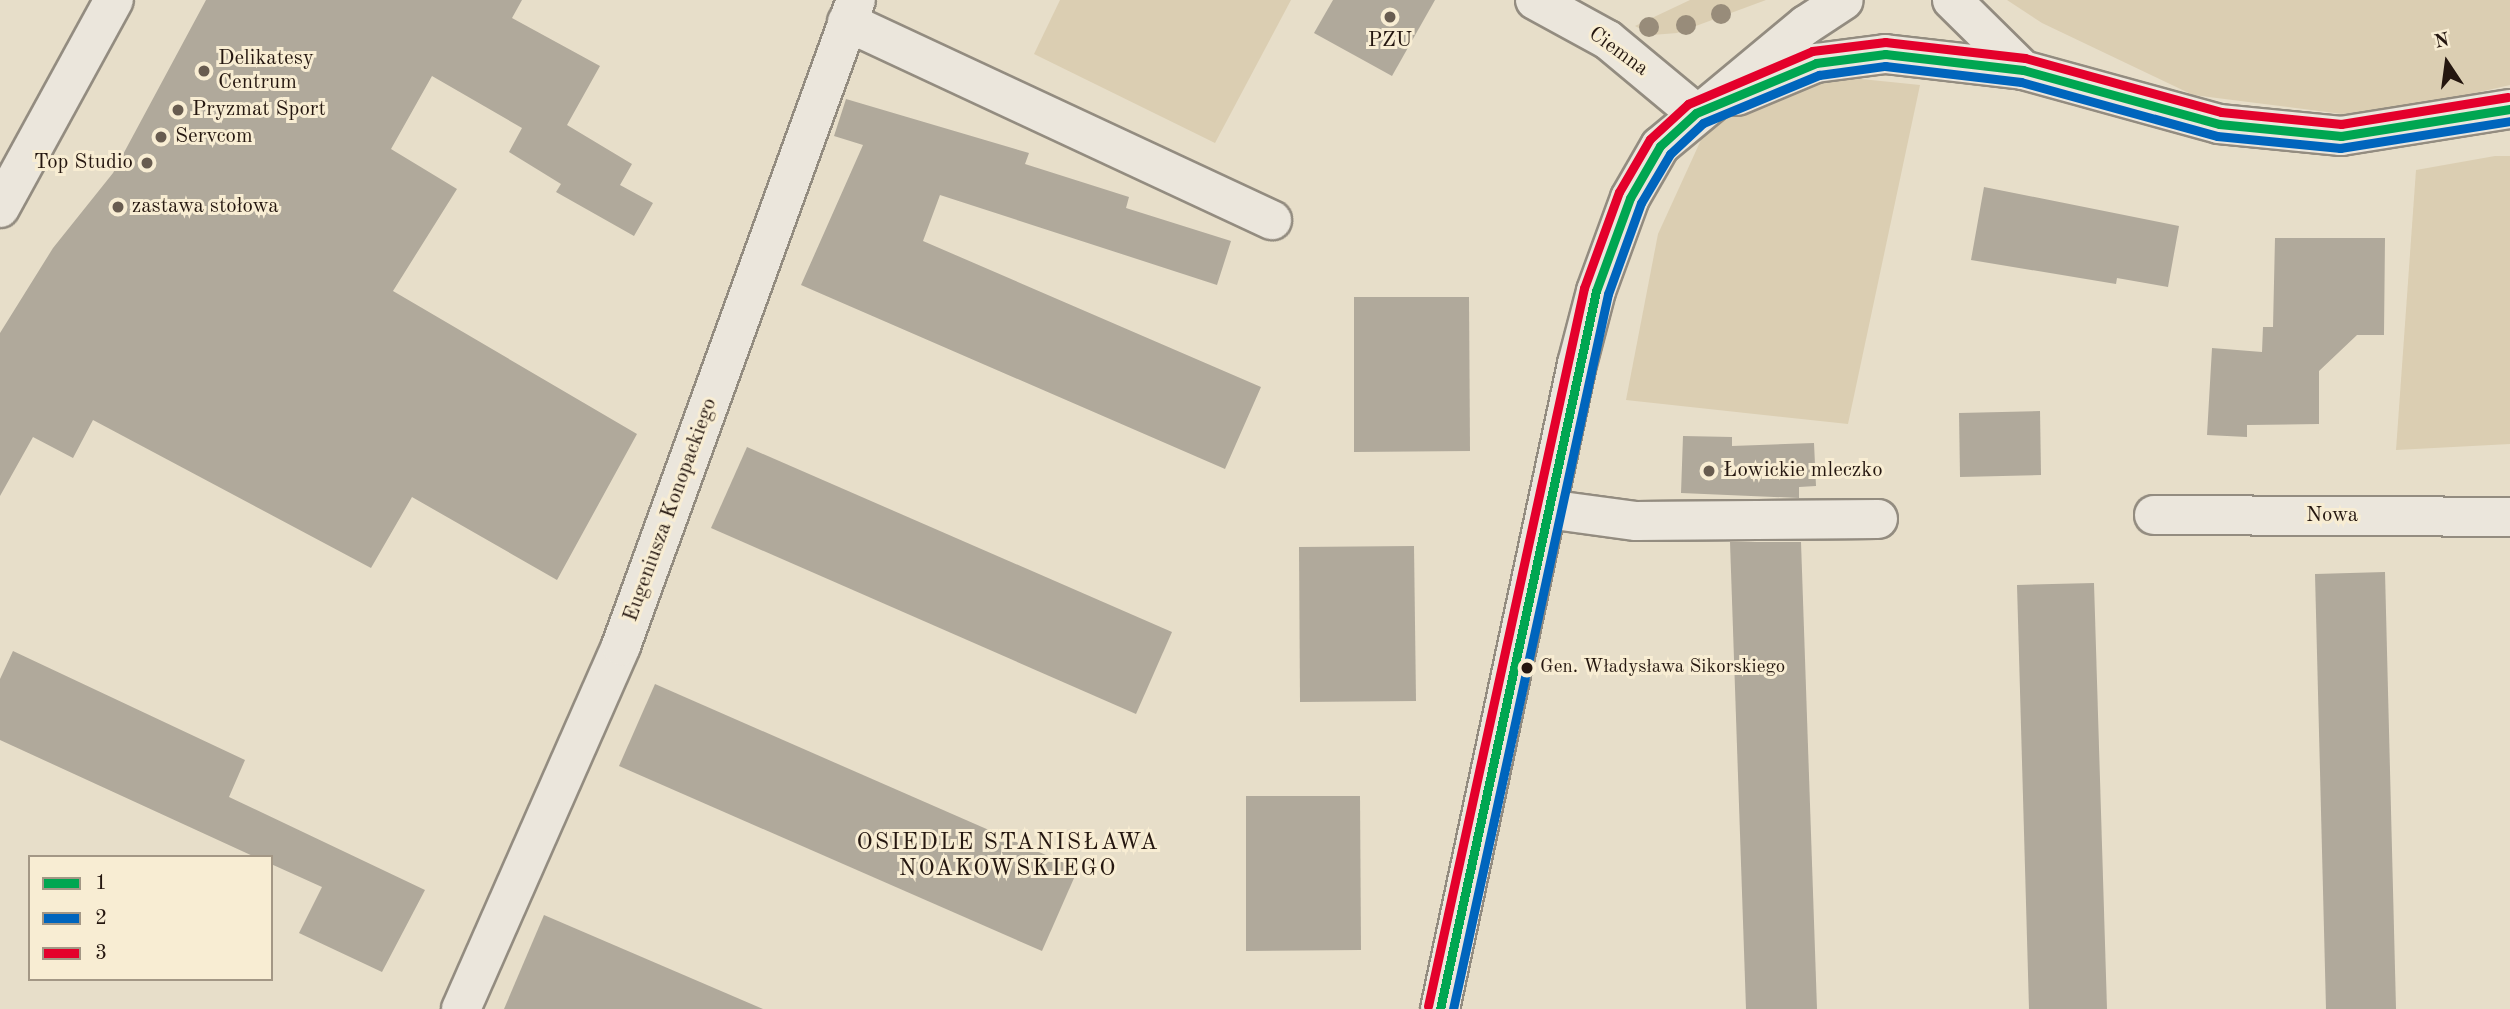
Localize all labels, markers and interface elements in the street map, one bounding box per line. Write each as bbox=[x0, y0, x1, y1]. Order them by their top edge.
marker: PZU bbox=[1382, 9, 1398, 25]
street label: Ciemna bbox=[1583, 22, 1653, 82]
place label: PZU bbox=[1368, 28, 1412, 54]
north arrow bbox=[2412, 28, 2482, 98]
text: N bbox=[2433, 31, 2451, 53]
place label: Delikatesy Centrum bbox=[218, 46, 314, 96]
marker: Delikatesy Centrum bbox=[196, 63, 212, 79]
place label: Pryzmat Sport bbox=[192, 97, 326, 123]
marker: Pryzmat Sport bbox=[170, 102, 186, 118]
place label: Servcom bbox=[175, 124, 253, 150]
marker: Servcom bbox=[153, 129, 169, 145]
place label: Top Studio bbox=[34, 150, 133, 176]
marker: Top Studio bbox=[139, 155, 155, 171]
place label: zastawa stołowa bbox=[132, 194, 279, 220]
marker: zastawa stołowa bbox=[110, 199, 126, 215]
street label: Eugeniusza Konopackiego bbox=[619, 395, 723, 625]
place label: Łowickie mleczko bbox=[1723, 458, 1883, 484]
marker: Łowickie mleczko bbox=[1701, 463, 1717, 479]
street label: Nowa bbox=[2306, 503, 2358, 529]
place label: Gen. Władysława Sikorskiego bbox=[1540, 657, 1785, 679]
marker: Gen. Władysława Sikorskiego bbox=[1520, 661, 1534, 675]
district label: OSIEDLE STANISŁAWA NOAKOWSKIEGO bbox=[859, 829, 1157, 883]
legend bbox=[28, 855, 273, 981]
text: 1 bbox=[95, 873, 107, 894]
text: 2 bbox=[95, 908, 107, 929]
text: 3 bbox=[95, 943, 107, 964]

